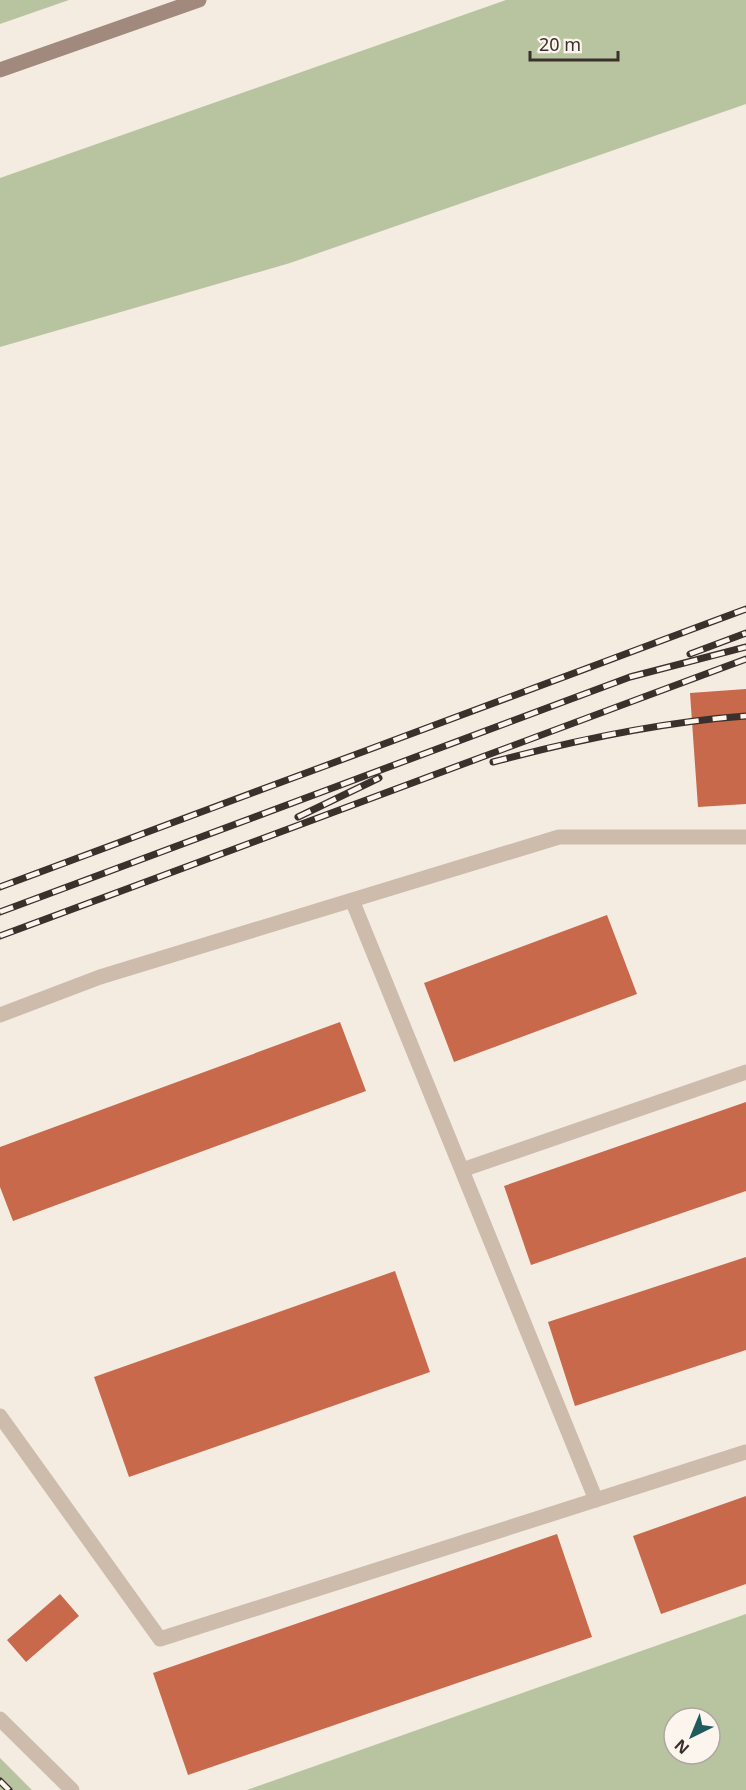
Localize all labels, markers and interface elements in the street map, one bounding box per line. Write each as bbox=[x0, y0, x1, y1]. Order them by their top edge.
scale bar bbox=[530, 24, 618, 62]
text: 20 m bbox=[539, 32, 581, 56]
north arrow bbox=[662, 1706, 722, 1766]
text: N bbox=[670, 1734, 694, 1759]

